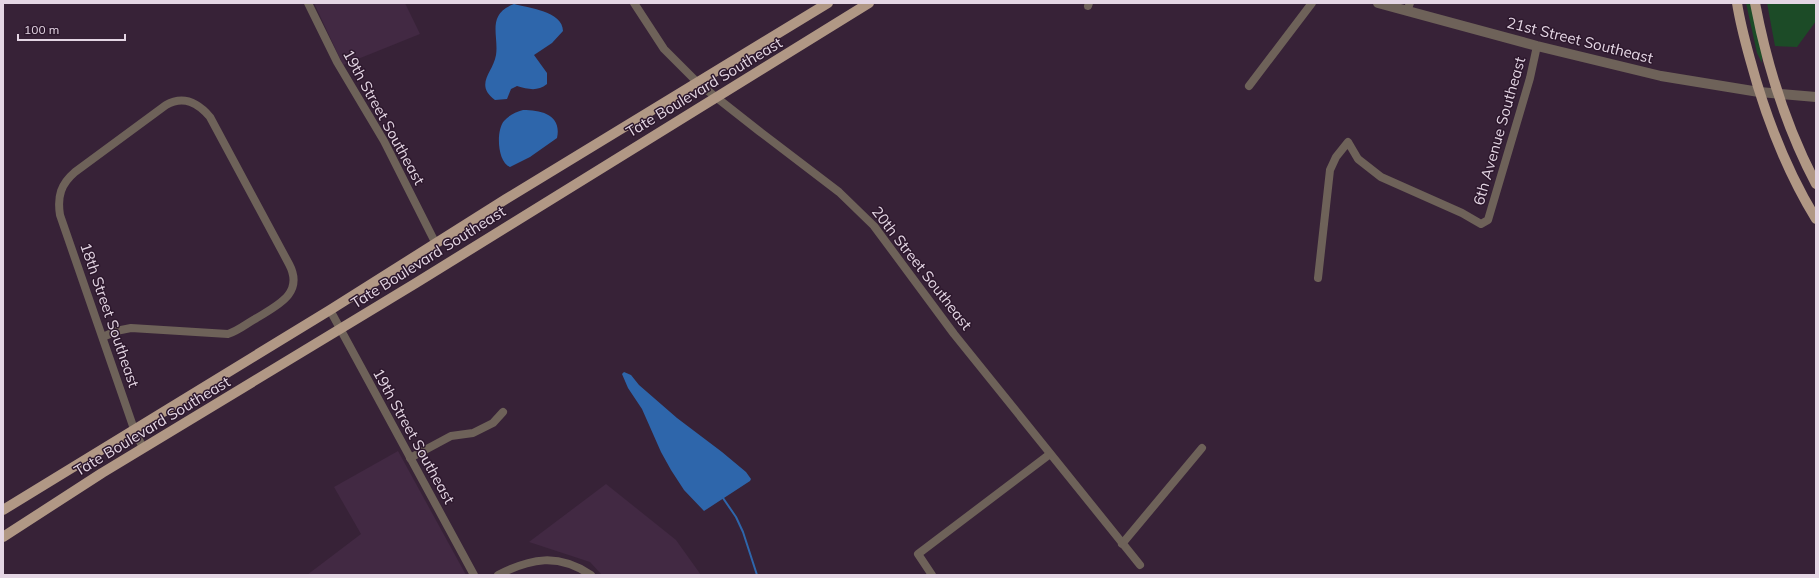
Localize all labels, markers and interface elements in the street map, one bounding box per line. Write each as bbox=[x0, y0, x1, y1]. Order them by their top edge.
street label: 21st Street Southeast bbox=[1505, 13, 1655, 67]
scale bar bbox=[18, 16, 125, 42]
text: 100 m bbox=[24, 22, 59, 37]
street label: Tate Boulevard Southeast bbox=[623, 33, 785, 141]
street label: 19th Street Southeast bbox=[339, 46, 429, 188]
street label: 6th Avenue Southeast bbox=[1469, 55, 1529, 207]
street label: Tate Boulevard Southeast bbox=[347, 202, 509, 312]
street label: 20th Street Southeast bbox=[868, 202, 976, 334]
street label: 18th Street Southeast bbox=[76, 240, 144, 390]
street label: 19th Street Southeast bbox=[369, 365, 459, 507]
street label: Tate Boulevard Southeast bbox=[71, 372, 233, 480]

